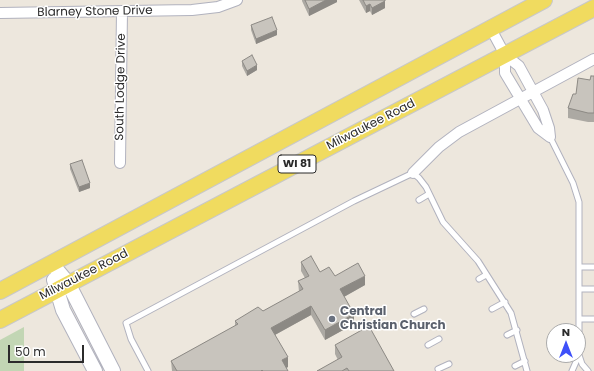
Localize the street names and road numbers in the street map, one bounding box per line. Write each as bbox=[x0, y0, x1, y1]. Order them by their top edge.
street label: Blarney Stone Drive bbox=[37, 4, 153, 20]
street label: South Lodge Drive bbox=[113, 33, 129, 141]
street label: Milwaukee Road bbox=[324, 96, 418, 154]
road number: WI 81 bbox=[278, 155, 316, 173]
street label: Milwaukee Road bbox=[37, 246, 131, 304]

